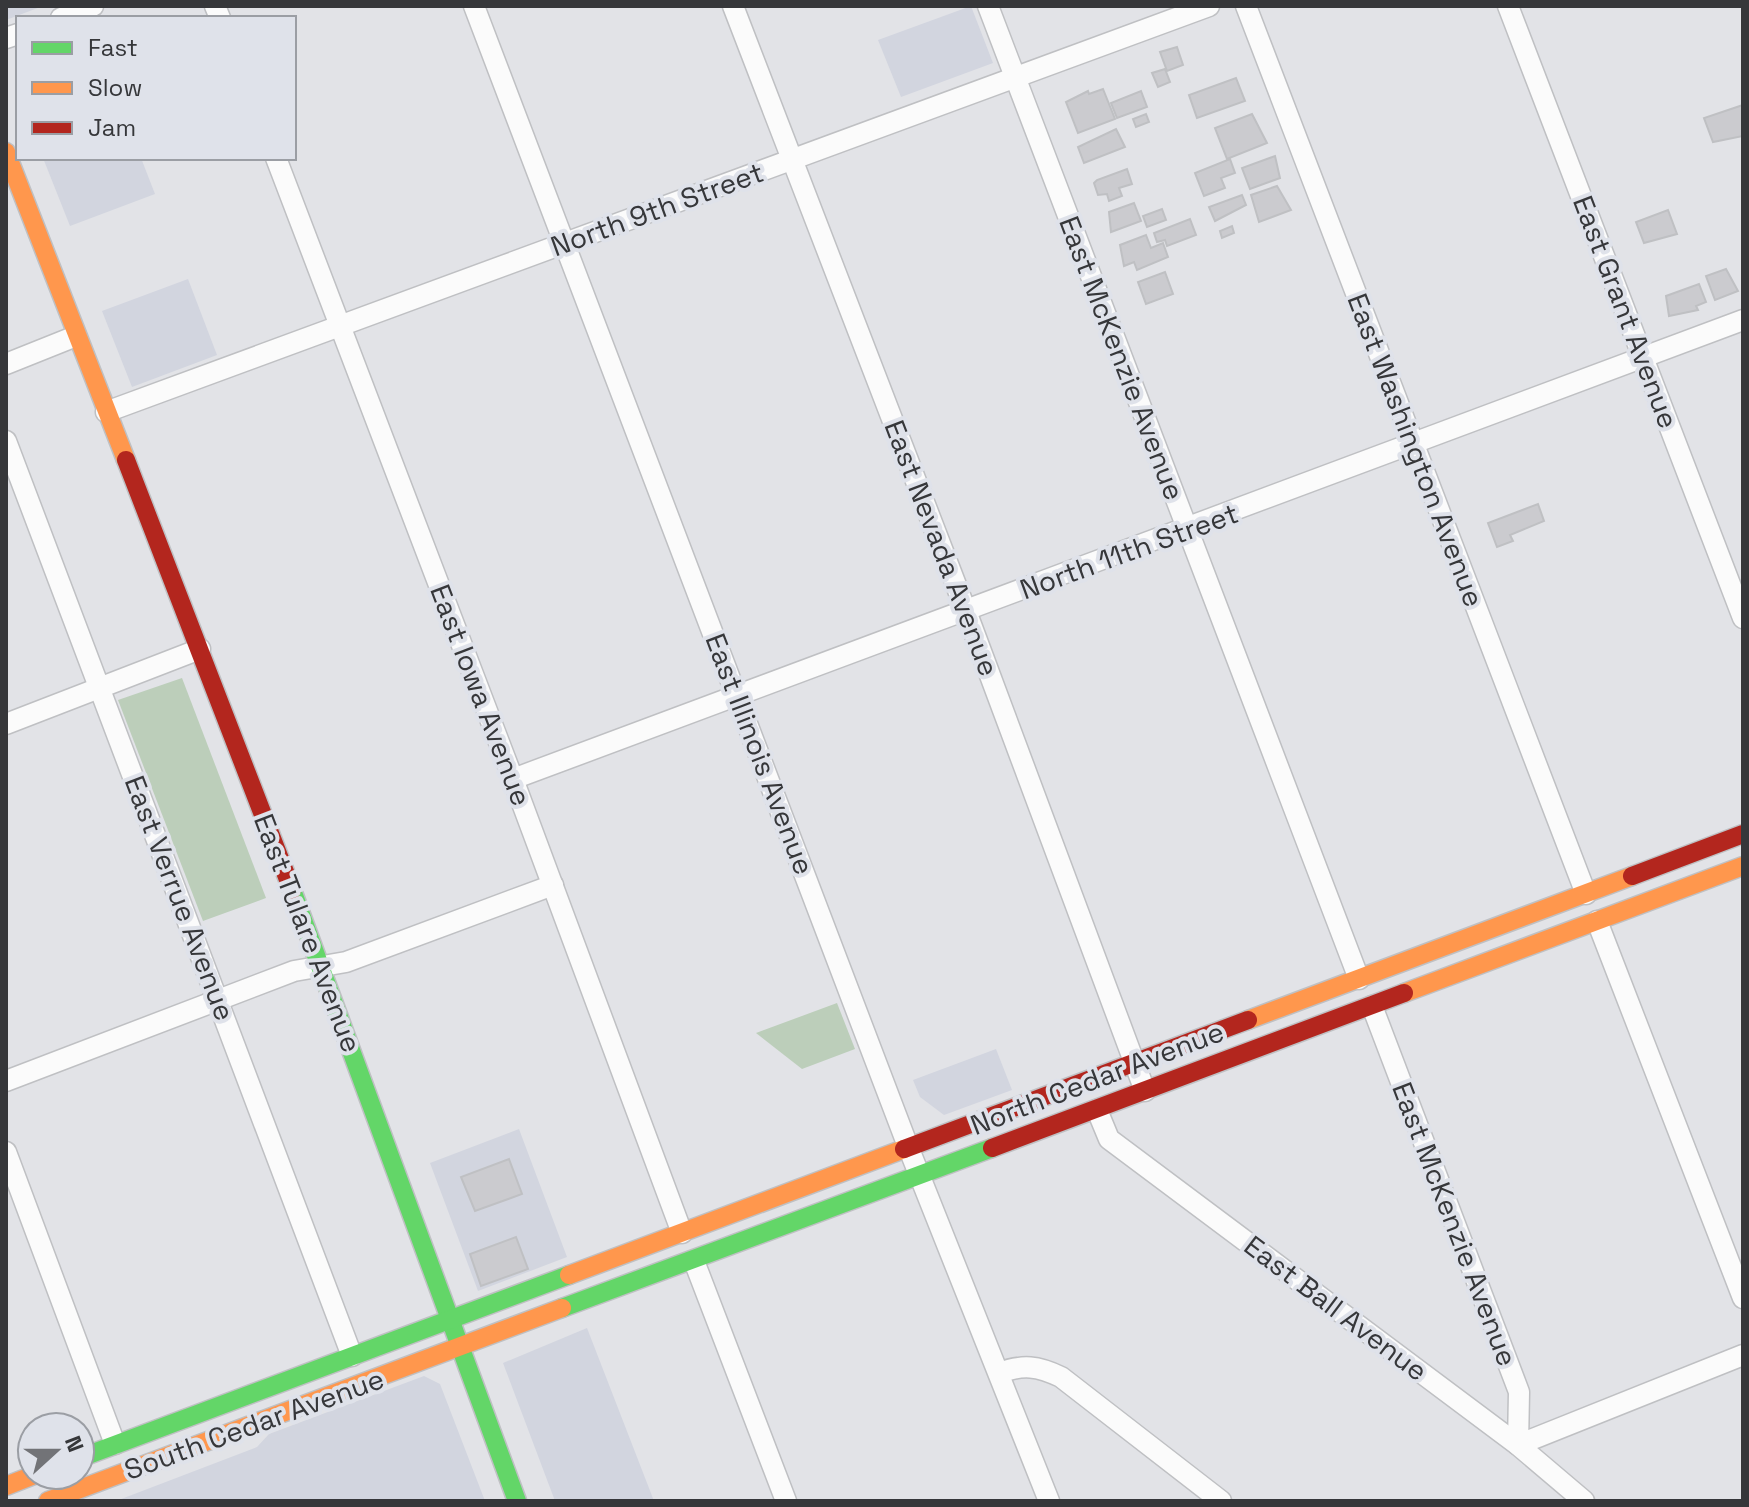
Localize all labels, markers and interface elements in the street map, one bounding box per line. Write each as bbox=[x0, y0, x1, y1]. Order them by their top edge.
legend bbox=[16, 16, 296, 160]
text: Fast bbox=[88, 32, 138, 63]
text: Slow bbox=[88, 72, 142, 103]
text: Jam bbox=[88, 112, 136, 143]
street label: North 9th Street bbox=[546, 154, 768, 264]
street label: East Grant Avenue bbox=[1565, 191, 1687, 433]
street label: East McKenzie Avenue bbox=[1051, 211, 1193, 505]
street label: East Washington Avenue bbox=[1340, 288, 1492, 612]
street label: East Nevada Avenue bbox=[877, 415, 1007, 681]
street label: North 11th Street bbox=[1015, 495, 1243, 607]
street label: East Iowa Avenue bbox=[422, 579, 540, 811]
street label: East Illinois Avenue bbox=[697, 628, 823, 880]
street label: East Verrue Avenue bbox=[117, 771, 243, 1025]
street label: East Tulare Avenue bbox=[246, 809, 370, 1057]
street label: North Cedar Avenue bbox=[965, 1013, 1229, 1143]
street label: East McKenzie Avenue bbox=[1384, 1077, 1526, 1371]
street label: East Ball Avenue bbox=[1237, 1227, 1435, 1389]
street label: South Cedar Avenue bbox=[119, 1360, 389, 1488]
north arrow bbox=[16, 1411, 96, 1491]
text: N bbox=[59, 1432, 90, 1456]

